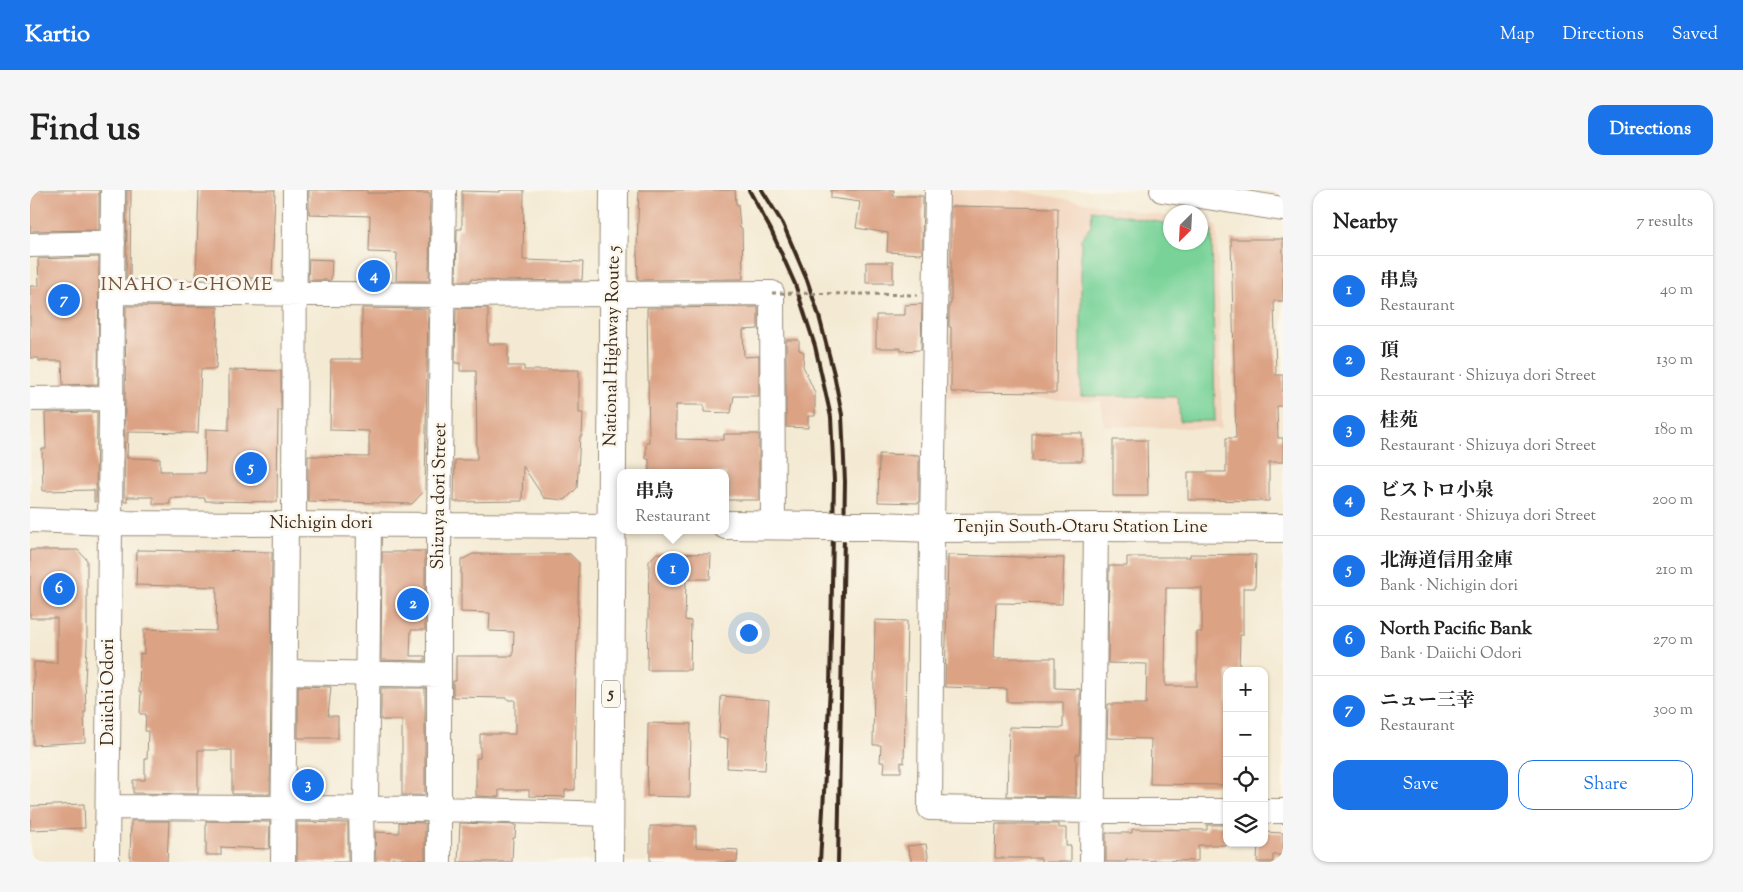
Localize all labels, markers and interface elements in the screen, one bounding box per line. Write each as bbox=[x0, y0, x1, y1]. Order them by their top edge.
text: Kartio bbox=[25, 18, 90, 52]
text: Map bbox=[1500, 22, 1535, 48]
text: Directions bbox=[1563, 22, 1644, 48]
text: Saved bbox=[1672, 22, 1718, 48]
text: Find us bbox=[30, 105, 140, 156]
button: Directions bbox=[1588, 105, 1713, 155]
north arrow bbox=[1163, 205, 1208, 250]
text: Nearby bbox=[1333, 208, 1398, 238]
text: 7 results bbox=[1637, 211, 1693, 234]
street label: National Highway Route 5 bbox=[598, 245, 628, 447]
pin: 4 bbox=[358, 257, 390, 295]
text: 串鳥 bbox=[1380, 268, 1418, 295]
district label: INAHO 1-CHOME bbox=[101, 272, 273, 299]
text: 1 bbox=[1346, 279, 1352, 302]
text: 40 m bbox=[1660, 279, 1693, 302]
pin: 7 bbox=[48, 281, 80, 319]
text: Restaurant bbox=[1380, 295, 1455, 318]
text: 頂 bbox=[1380, 338, 1399, 365]
text: 2 bbox=[1345, 349, 1353, 372]
text: 130 m bbox=[1656, 349, 1693, 372]
text: Restaurant · Shizuya dori Street bbox=[1380, 365, 1596, 388]
text: 桂苑 bbox=[1380, 408, 1418, 435]
text: 3 bbox=[1346, 419, 1352, 442]
text: 180 m bbox=[1654, 419, 1693, 442]
street label: Shizuya dori Street bbox=[426, 422, 454, 570]
text: Restaurant · Shizuya dori Street bbox=[1380, 435, 1596, 458]
pin: 5 bbox=[235, 449, 267, 487]
popup bbox=[617, 469, 729, 534]
text: ビストロ小泉 bbox=[1380, 478, 1494, 505]
text: 串鳥 bbox=[636, 479, 674, 506]
text: 4 bbox=[1345, 489, 1353, 512]
text: 200 m bbox=[1652, 489, 1693, 512]
text: Restaurant · Shizuya dori Street bbox=[1380, 505, 1596, 528]
text: Restaurant bbox=[636, 506, 710, 529]
street label: Nichigin dori bbox=[270, 511, 373, 537]
street label: Tenjin South-Otaru Station Line bbox=[954, 515, 1208, 541]
text: 北海道信用金庫 bbox=[1380, 548, 1513, 575]
pin: 1 bbox=[657, 550, 689, 588]
text: 5 bbox=[1346, 559, 1352, 582]
text: 210 m bbox=[1655, 559, 1693, 582]
pin: 6 bbox=[43, 570, 75, 608]
text: Bank · Nichigin dori bbox=[1380, 575, 1518, 598]
pin: 2 bbox=[397, 585, 429, 623]
text: North Pacific Bank bbox=[1380, 616, 1532, 643]
your location bbox=[736, 620, 762, 646]
text: 6 bbox=[1345, 629, 1353, 652]
text: 270 m bbox=[1653, 629, 1693, 652]
street label: Daiichi Odori bbox=[96, 638, 122, 746]
text: Bank · Daiichi Odori bbox=[1380, 643, 1522, 666]
map controls bbox=[1223, 667, 1268, 847]
button: + bbox=[1223, 667, 1268, 712]
road number: 5 bbox=[602, 680, 620, 708]
text: ニュー三幸 bbox=[1380, 688, 1475, 715]
text: 7 bbox=[1345, 699, 1353, 722]
text: 300 m bbox=[1653, 699, 1693, 722]
button: − bbox=[1223, 712, 1268, 757]
text: Restaurant bbox=[1380, 715, 1455, 738]
button: locate bbox=[1223, 757, 1268, 802]
button: Save bbox=[1333, 760, 1508, 810]
button: Share bbox=[1518, 760, 1693, 810]
pin: 3 bbox=[292, 766, 324, 804]
button: layers bbox=[1223, 802, 1268, 847]

